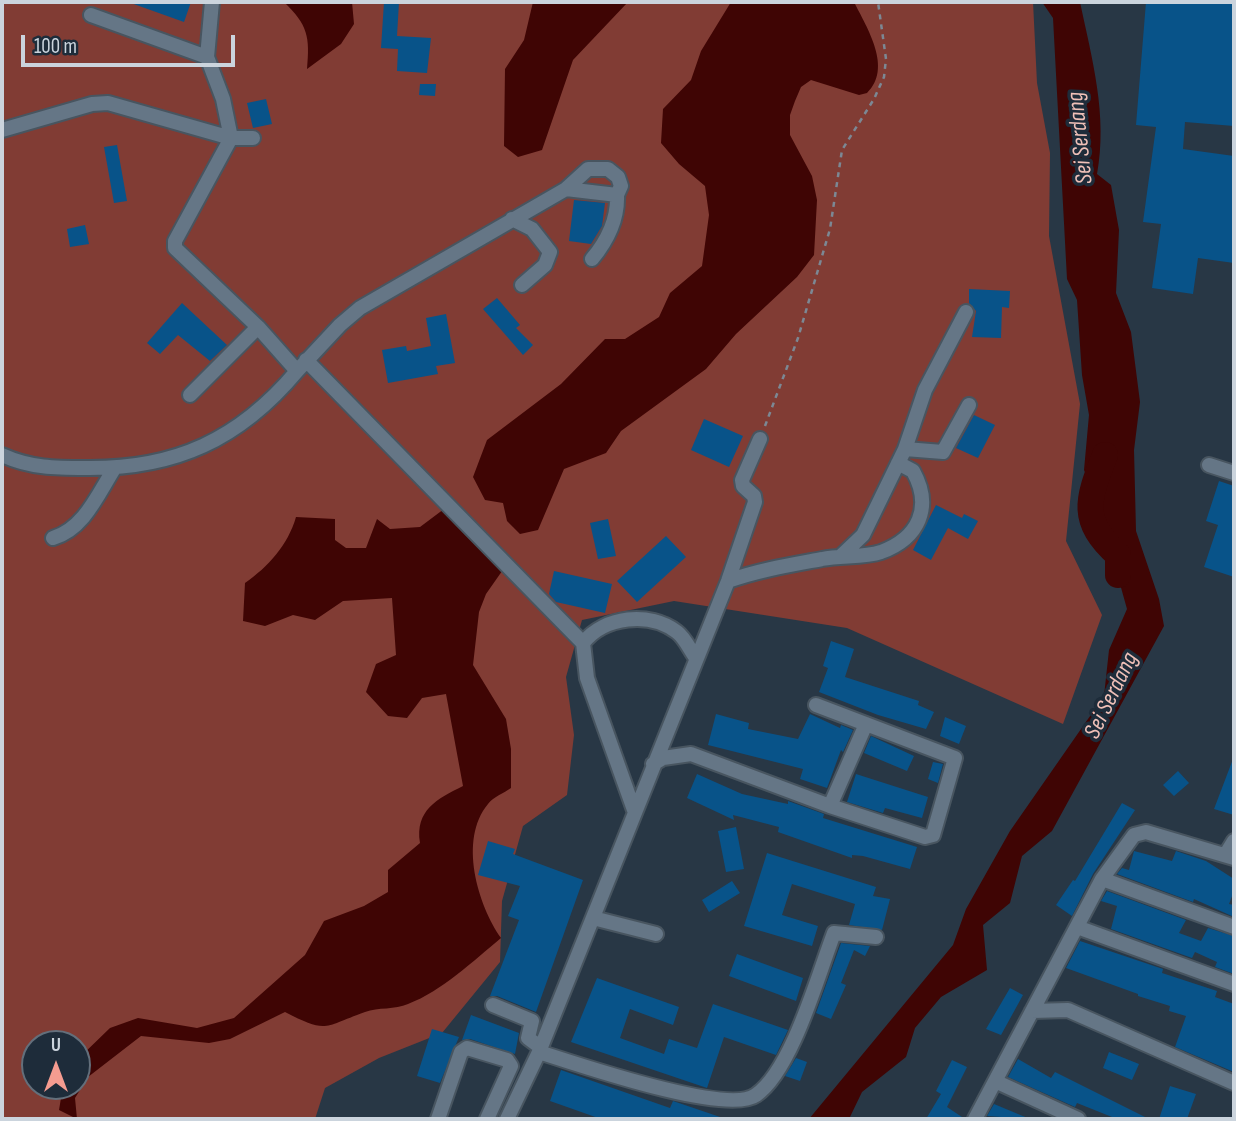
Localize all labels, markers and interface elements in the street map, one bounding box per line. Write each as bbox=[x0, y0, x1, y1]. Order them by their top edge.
scale bar bbox=[24, 21, 238, 65]
text: 100 m bbox=[34, 34, 77, 59]
water label: Sei Serdang bbox=[1062, 90, 1100, 186]
water label: Sei Serdang bbox=[1079, 648, 1145, 744]
north arrow bbox=[21, 1030, 91, 1100]
text: U bbox=[51, 1034, 61, 1057]

